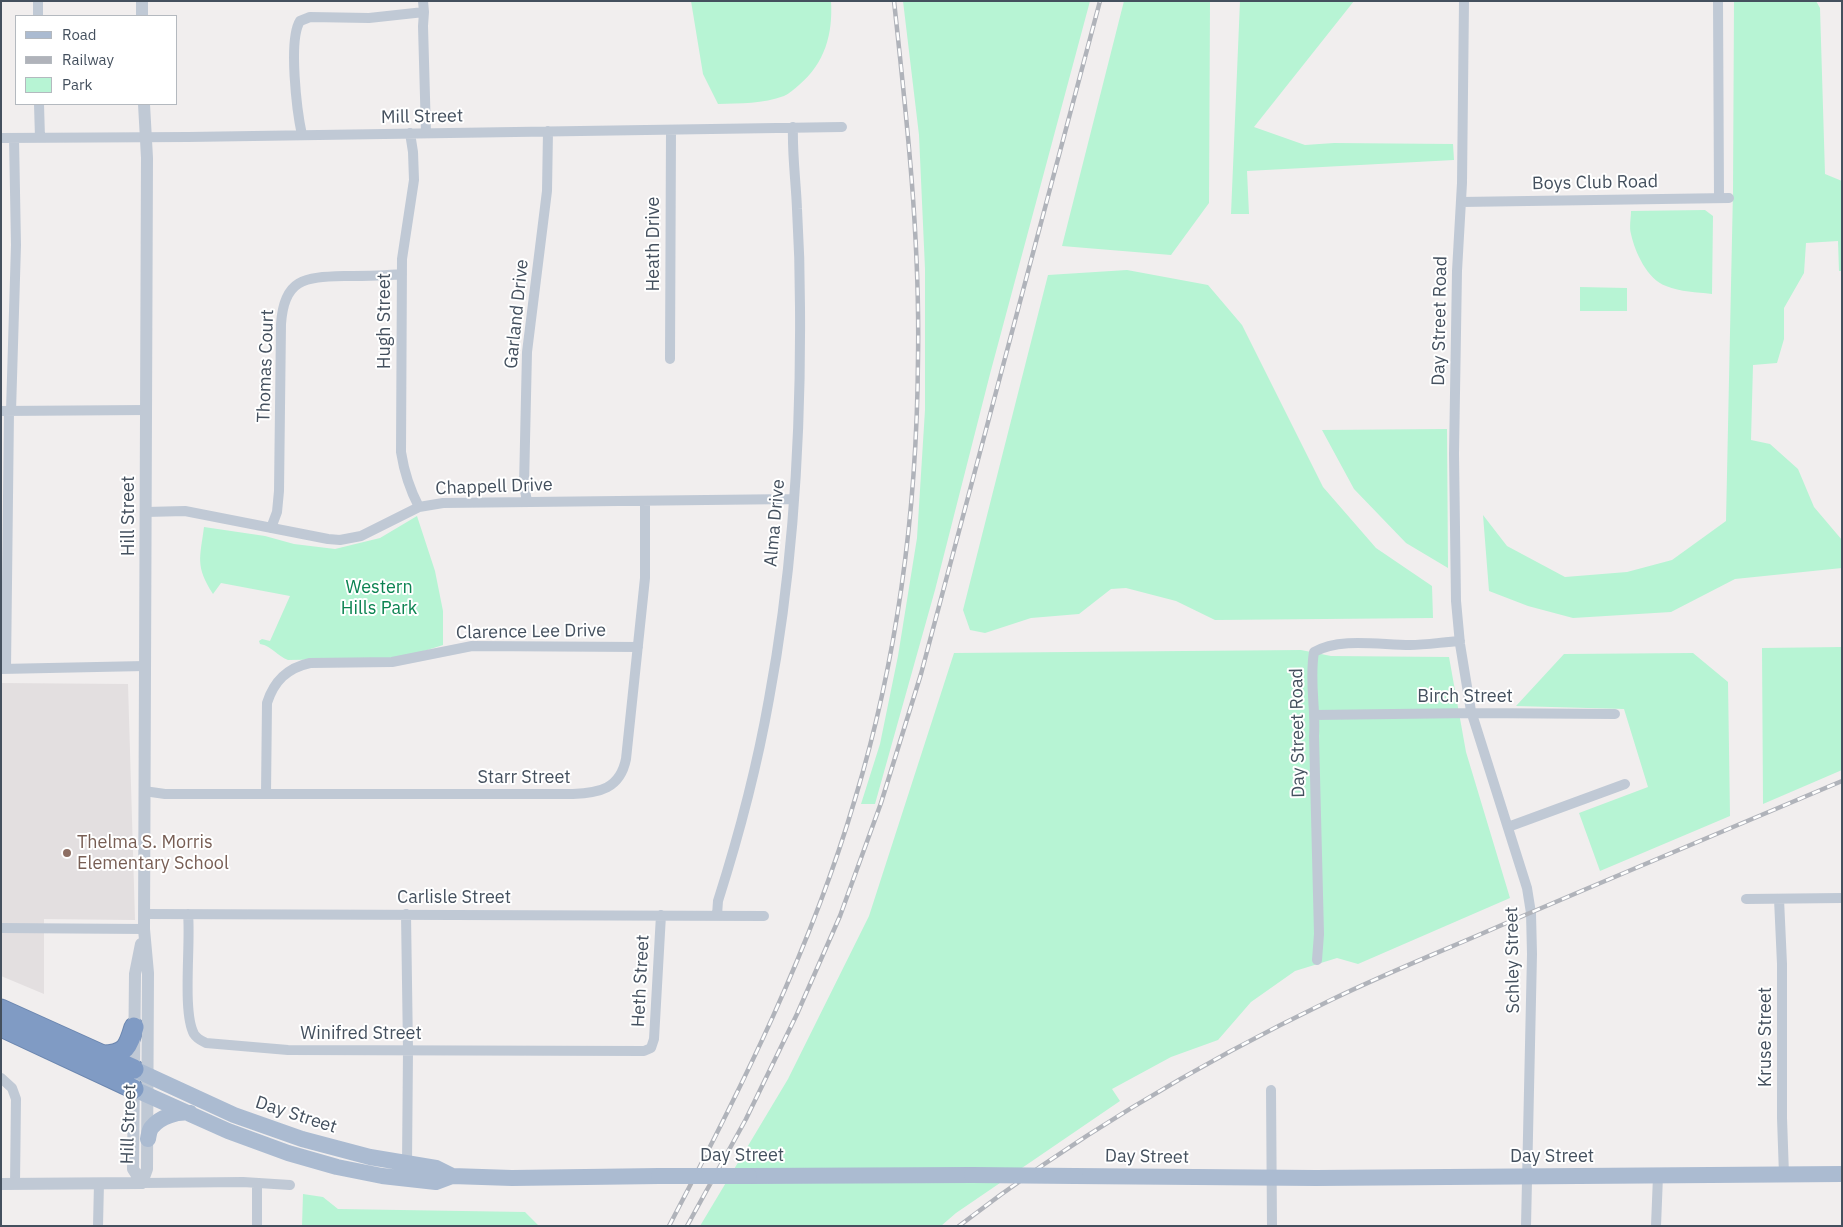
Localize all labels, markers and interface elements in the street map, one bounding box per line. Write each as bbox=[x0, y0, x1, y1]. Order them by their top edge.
legend bbox=[15, 15, 178, 105]
text: Road bbox=[62, 25, 97, 44]
text: Railway bbox=[62, 50, 114, 69]
text: Park bbox=[62, 75, 92, 94]
street label: Mill Street bbox=[381, 105, 463, 129]
street label: Boys Club Road bbox=[1532, 171, 1658, 195]
street label: Heath Drive bbox=[643, 197, 665, 291]
street label: Day Street Road bbox=[1428, 256, 1452, 386]
street label: Garland Drive bbox=[501, 258, 533, 370]
street label: Hugh Street bbox=[374, 273, 396, 369]
street label: Thomas Court bbox=[253, 309, 279, 423]
street label: Chappell Drive bbox=[435, 474, 553, 500]
street label: Hill Street bbox=[118, 476, 140, 556]
street label: Alma Drive bbox=[760, 478, 790, 568]
park label: Western Hills Park bbox=[341, 577, 417, 620]
street label: Clarence Lee Drive bbox=[456, 620, 606, 644]
street label: Day Street Road bbox=[1286, 668, 1310, 798]
street label: Birch Street bbox=[1417, 686, 1513, 708]
street label: Starr Street bbox=[477, 767, 571, 789]
place label: Thelma S. Morris Elementary School bbox=[77, 832, 229, 874]
marker: Thelma S. Morris Elementary School bbox=[61, 847, 73, 859]
street label: Carlisle Street bbox=[397, 887, 511, 909]
street label: Schley Street bbox=[1501, 906, 1525, 1014]
street label: Heth Street bbox=[628, 934, 654, 1028]
street label: Kruse Street bbox=[1755, 987, 1777, 1087]
street label: Winifred Street bbox=[300, 1023, 422, 1045]
street label: Hill Street bbox=[117, 1083, 141, 1165]
street label: Day Street bbox=[253, 1092, 339, 1138]
street label: Day Street bbox=[700, 1145, 784, 1167]
street label: Day Street bbox=[1105, 1145, 1189, 1169]
street label: Day Street bbox=[1510, 1146, 1594, 1168]

